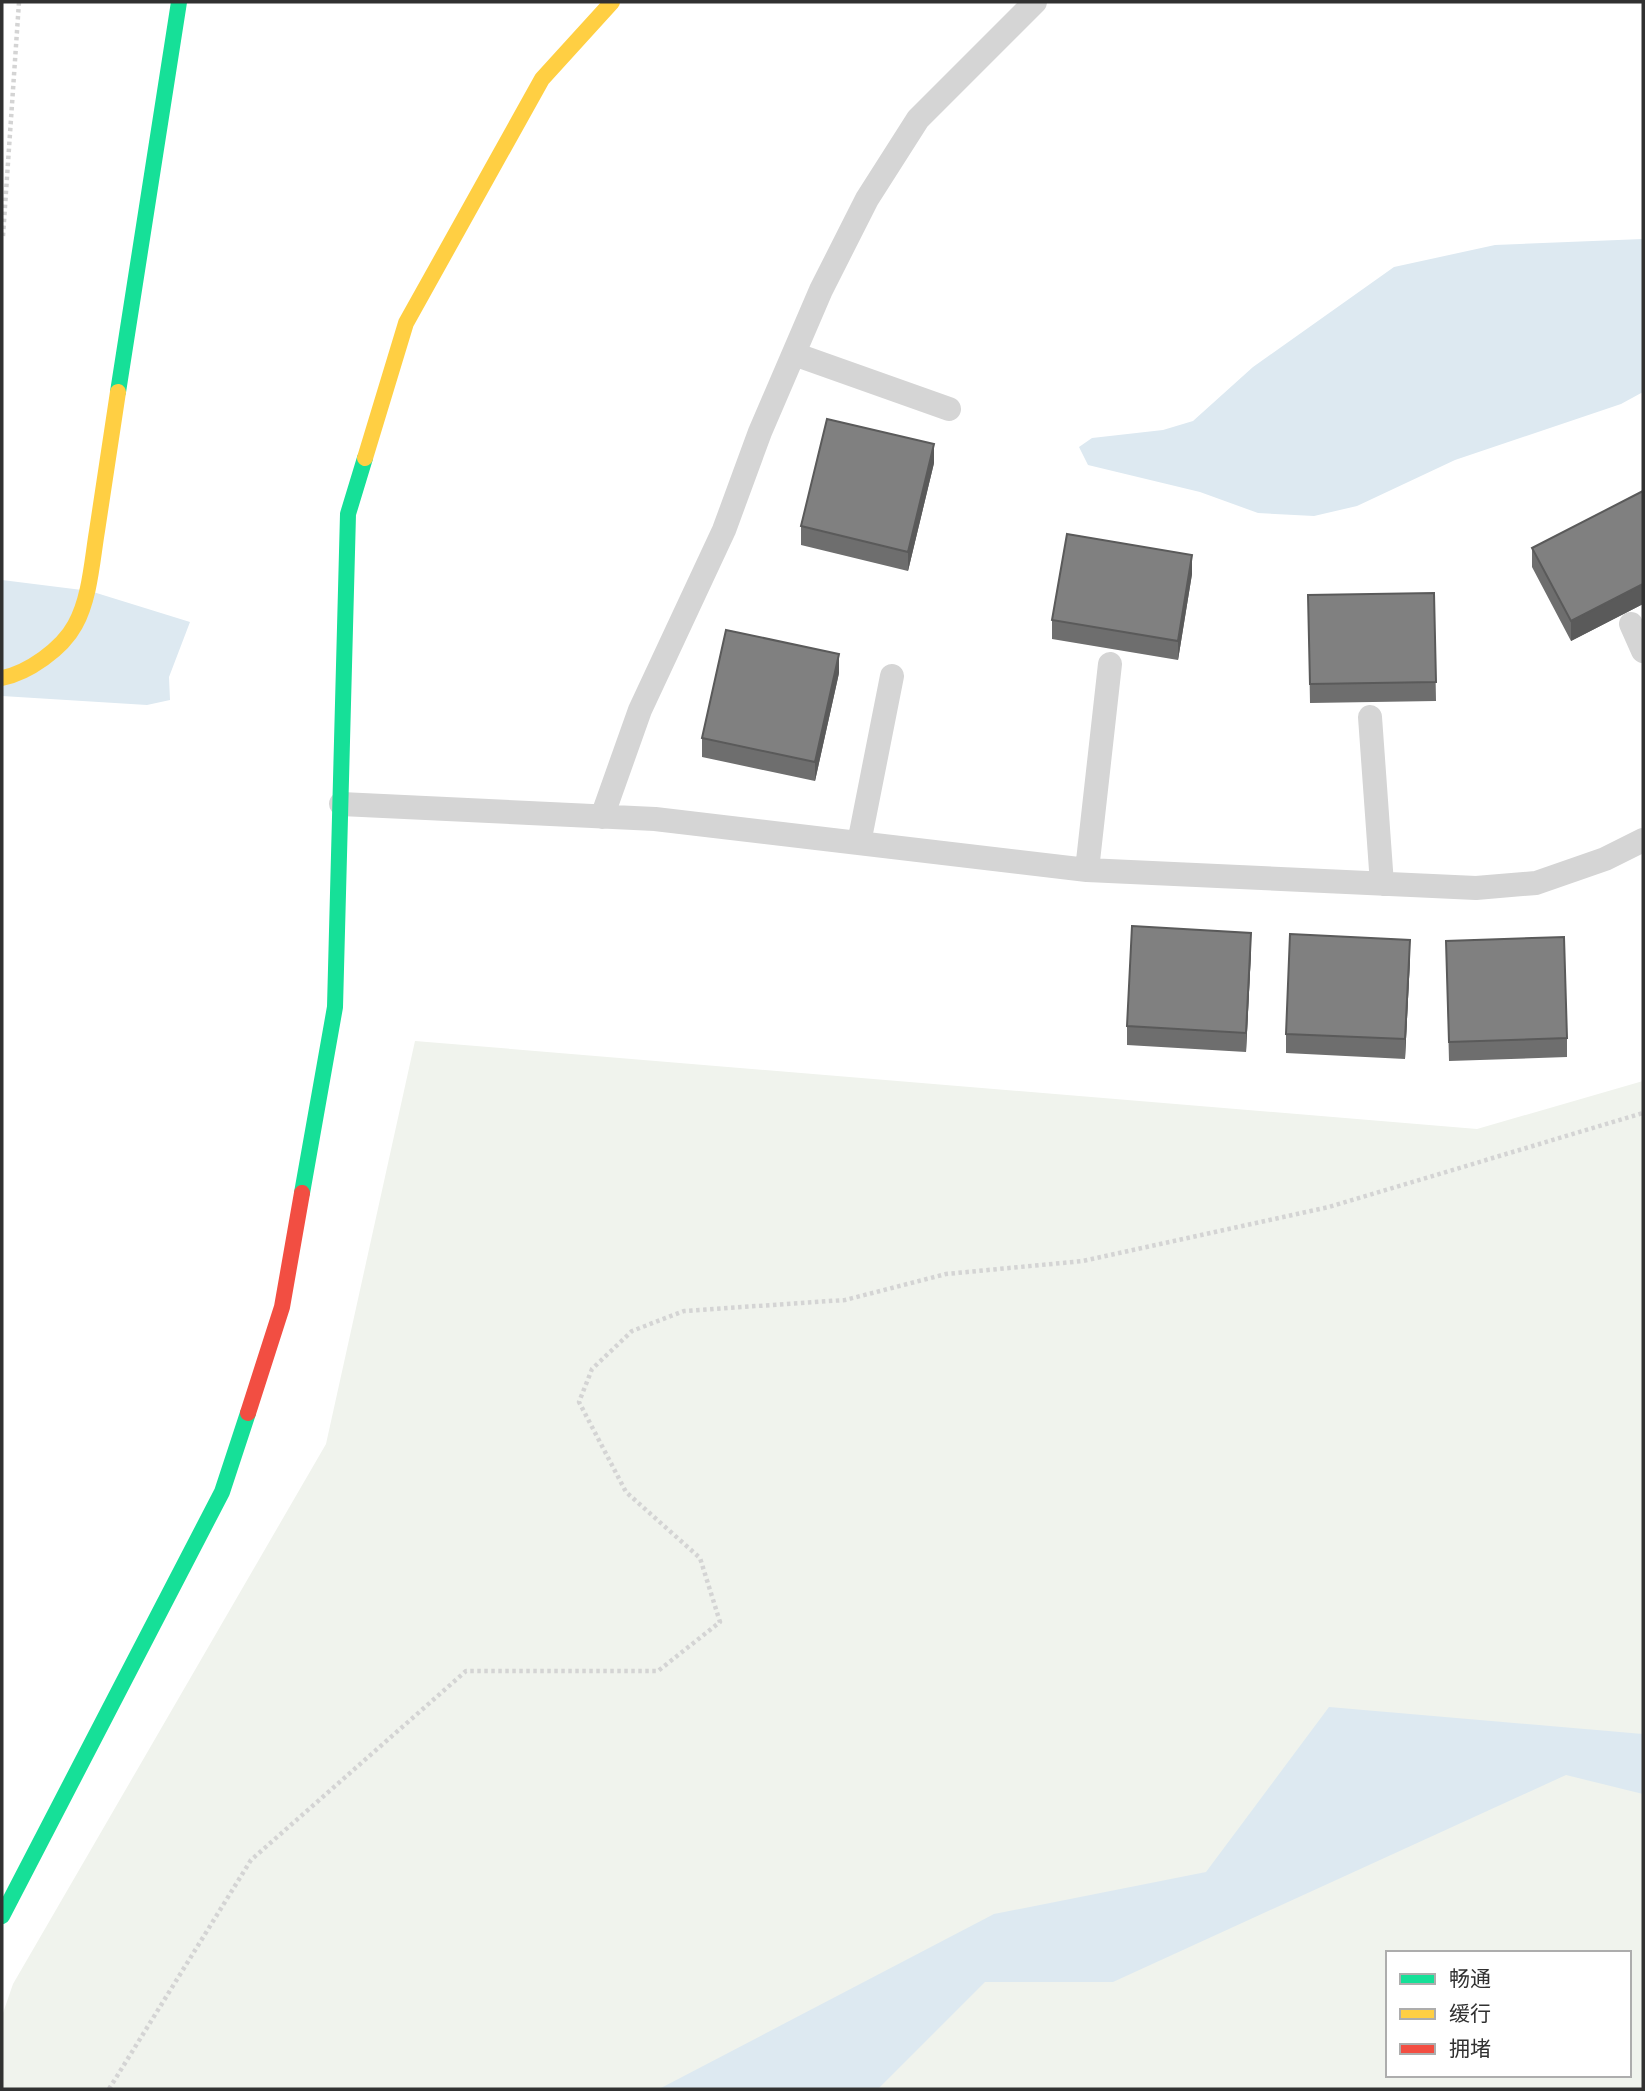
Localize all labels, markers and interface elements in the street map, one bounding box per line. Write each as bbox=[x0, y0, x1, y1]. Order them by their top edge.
legend bbox=[1386, 1951, 1631, 2077]
text: 畅通 bbox=[1449, 1965, 1491, 1991]
text: 缓行 bbox=[1449, 2000, 1491, 2026]
text: 拥堵 bbox=[1449, 2035, 1491, 2061]

